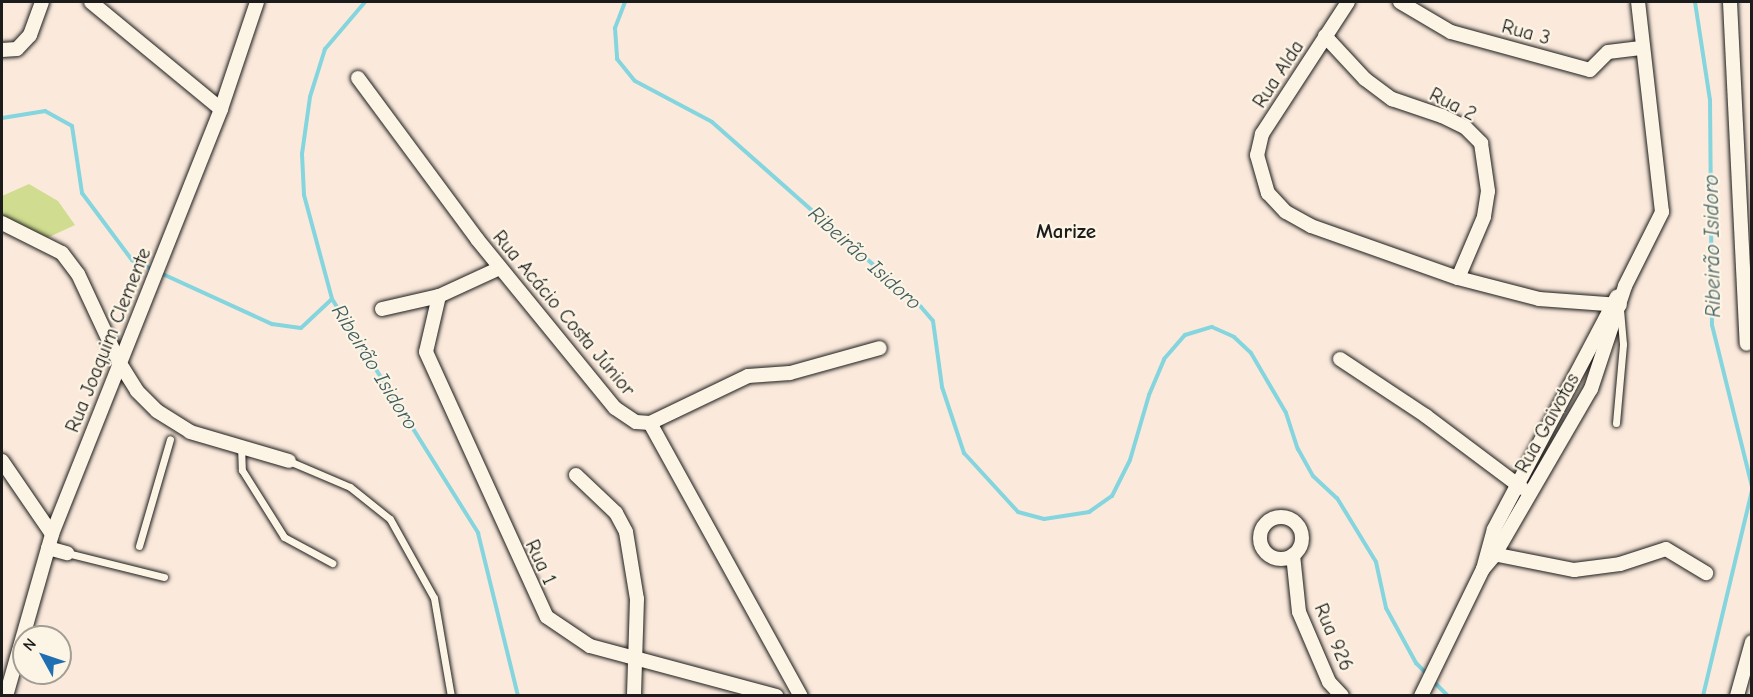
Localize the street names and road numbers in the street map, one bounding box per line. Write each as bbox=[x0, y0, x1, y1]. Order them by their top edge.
street label: Rua 3 bbox=[1499, 14, 1553, 50]
street label: Rua Alda bbox=[1247, 36, 1309, 112]
street label: Rua 2 bbox=[1425, 82, 1481, 126]
street label: Rua Acácio Costa Júnior bbox=[488, 225, 640, 401]
street label: Rua Joaquim Clemente bbox=[60, 244, 156, 436]
street label: Rua Gaivotas bbox=[1510, 369, 1584, 477]
street label: Rua 1 bbox=[520, 536, 562, 588]
street label: Rua 926 bbox=[1309, 600, 1359, 674]

